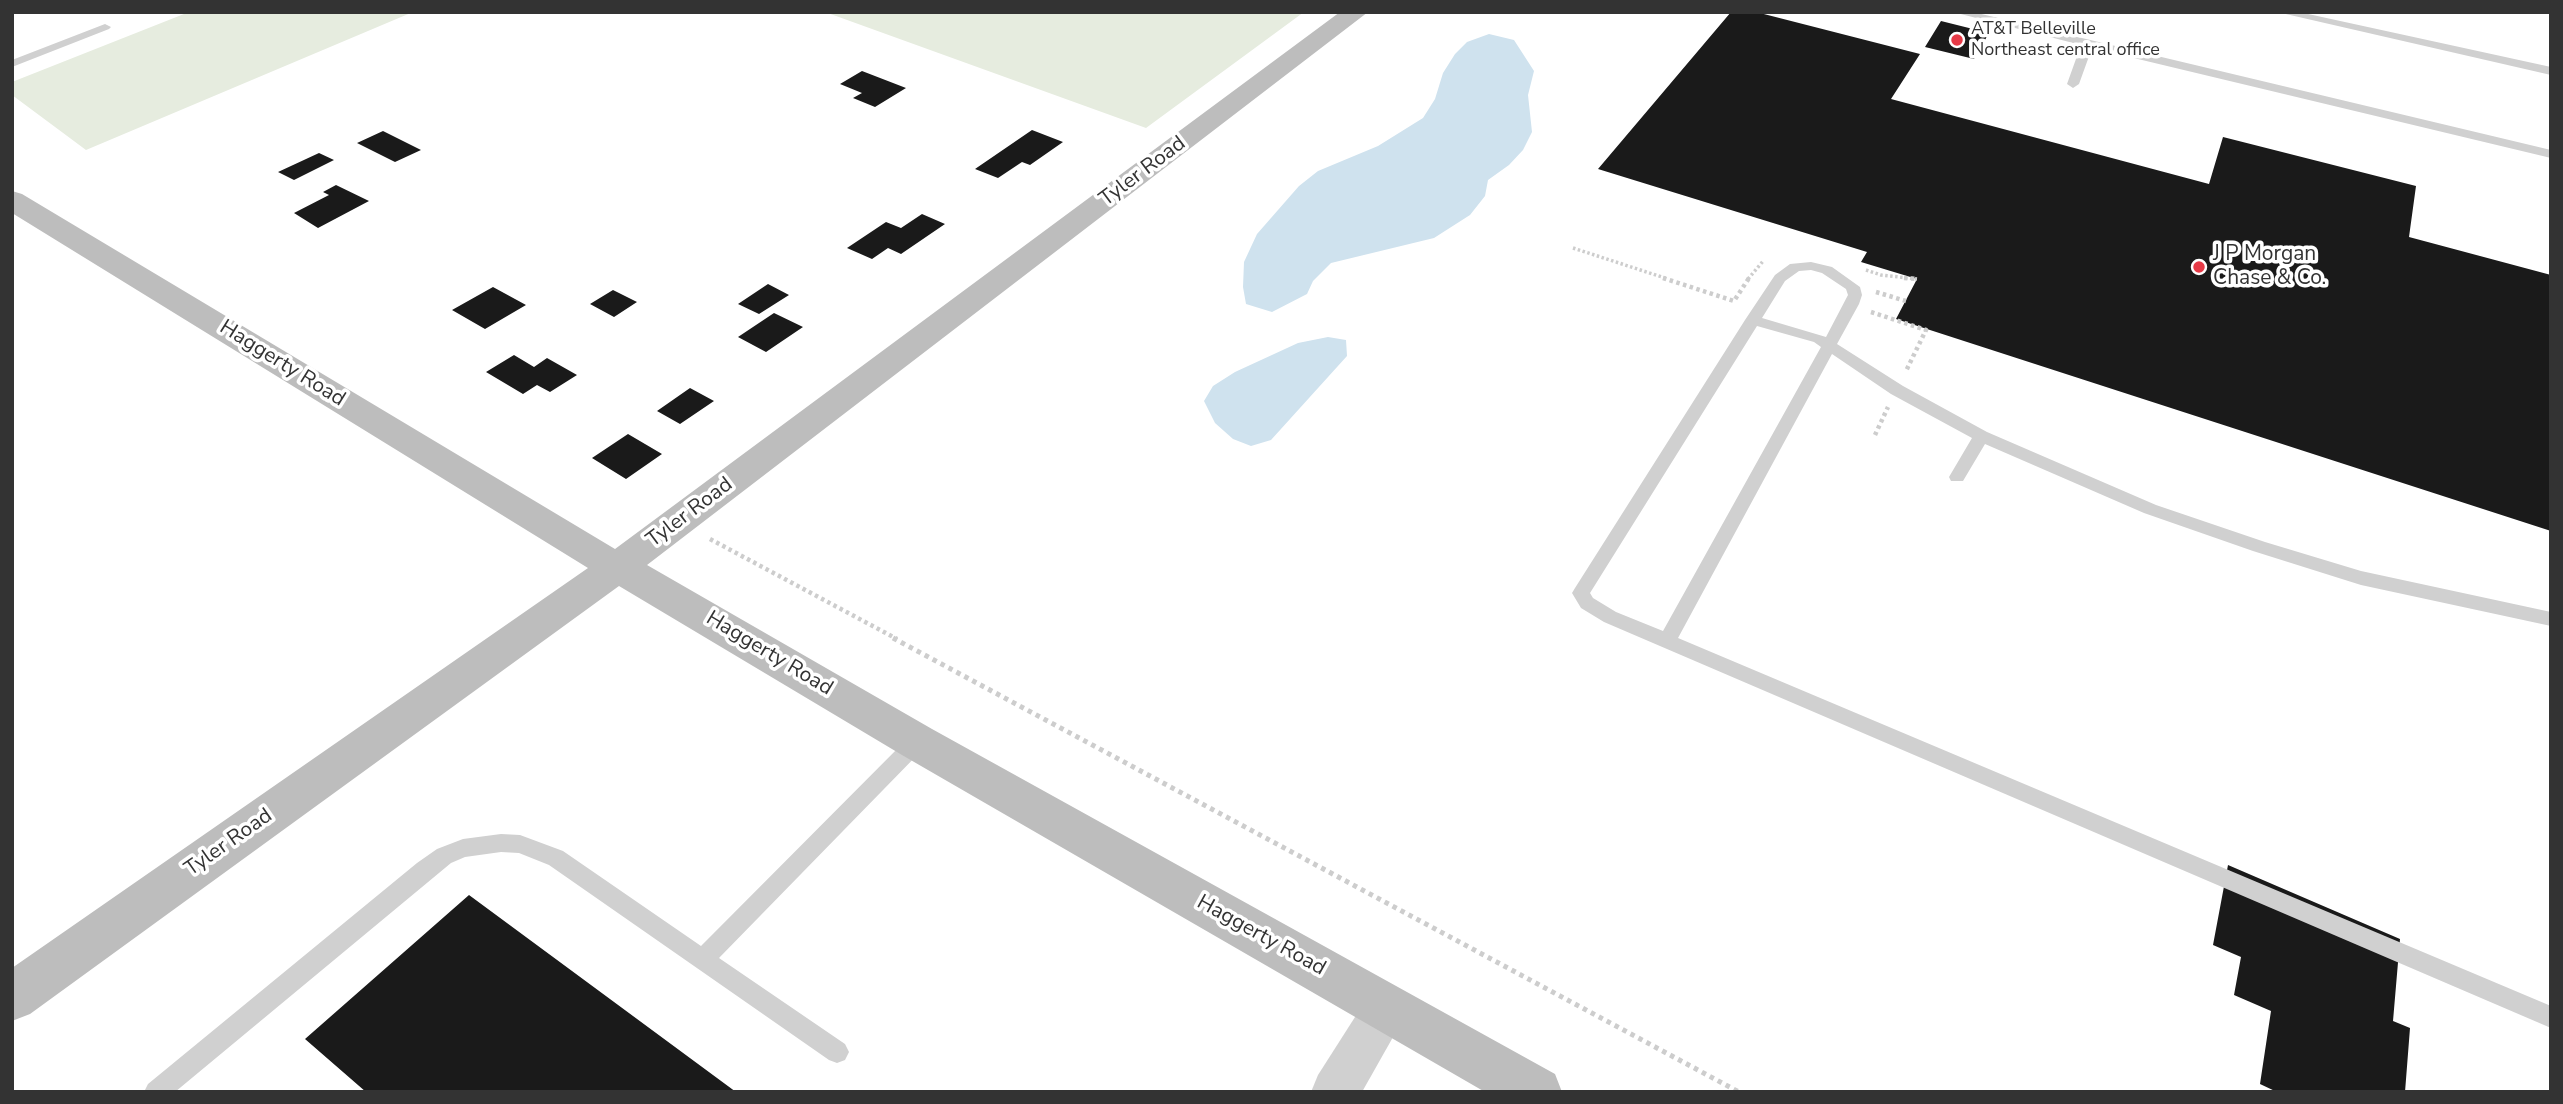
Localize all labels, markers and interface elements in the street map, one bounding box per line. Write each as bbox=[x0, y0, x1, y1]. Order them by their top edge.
place label: AT&T Belleville Northeast central office bbox=[1971, 19, 2160, 61]
marker: AT&T Belleville Northeast central office bbox=[1949, 32, 1965, 48]
street label: Tyler Road bbox=[1095, 132, 1191, 212]
place label: J P Morgan Chase & Co. bbox=[2213, 242, 2326, 292]
marker: J P Morgan Chase & Co. bbox=[2191, 259, 2207, 275]
street label: Haggerty Road bbox=[214, 315, 350, 413]
street label: Tyler Road bbox=[642, 473, 738, 553]
street label: Haggerty Road bbox=[701, 606, 837, 702]
street label: Tyler Road bbox=[180, 804, 278, 882]
street label: Haggerty Road bbox=[1192, 890, 1330, 982]

